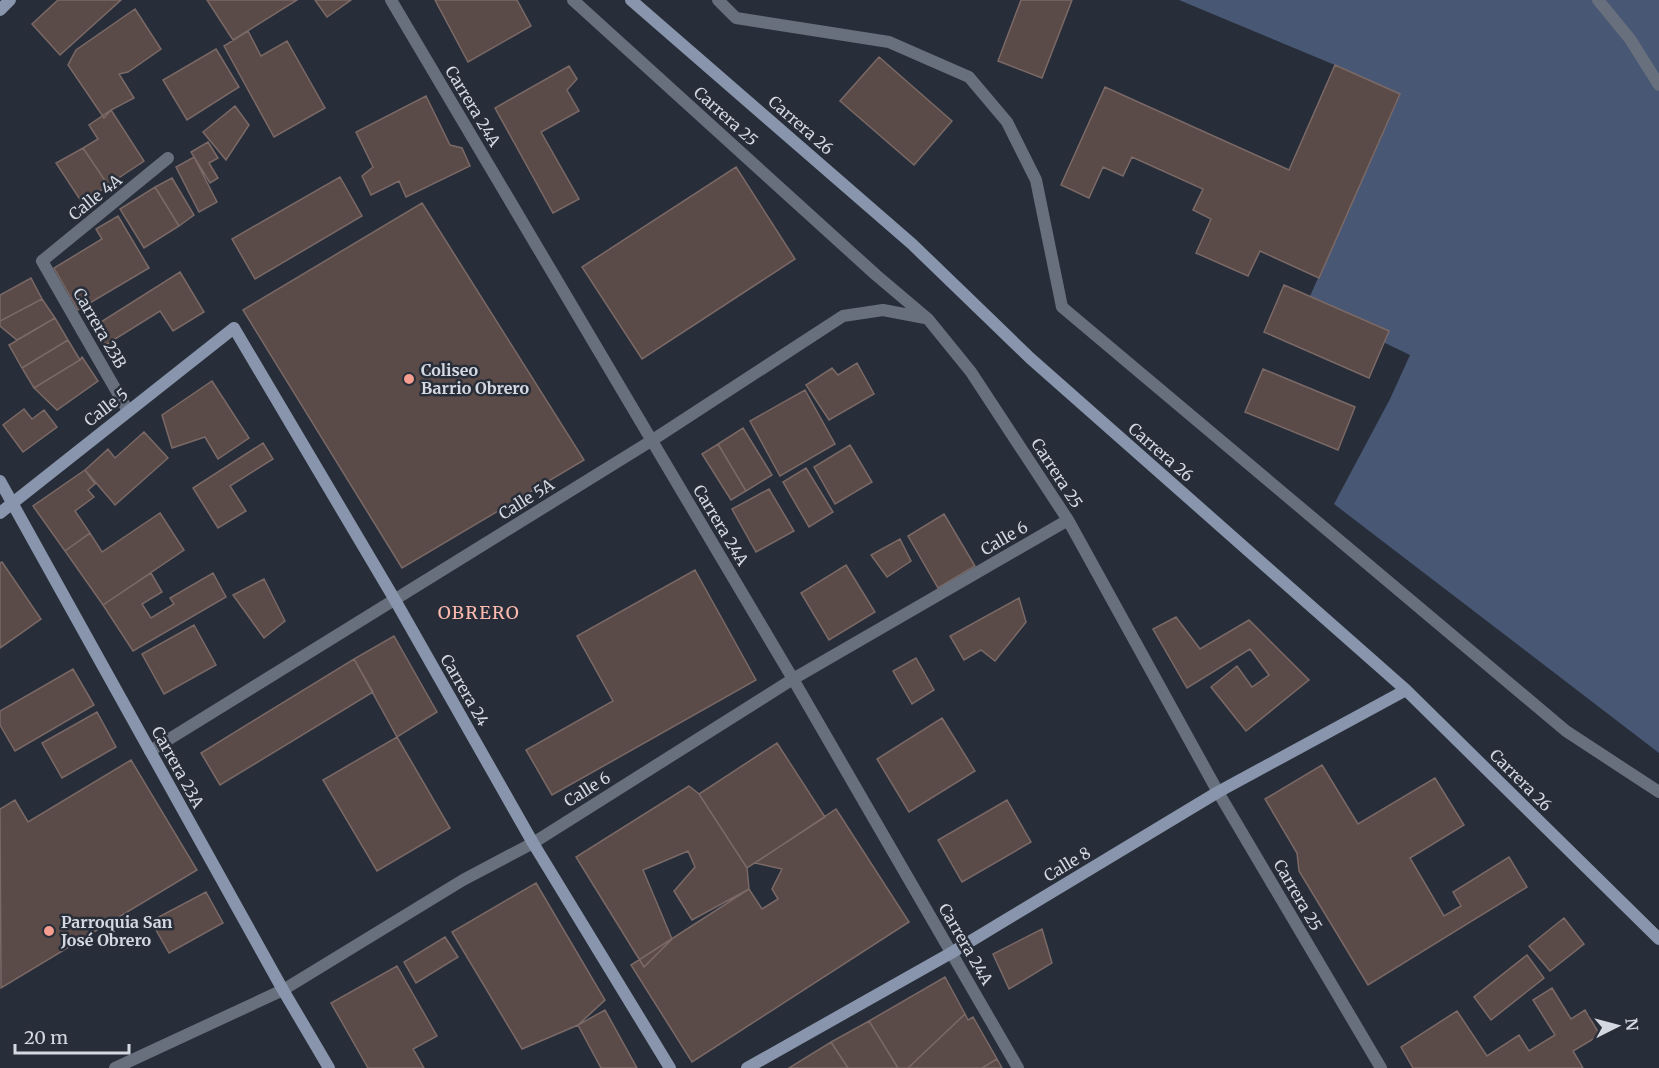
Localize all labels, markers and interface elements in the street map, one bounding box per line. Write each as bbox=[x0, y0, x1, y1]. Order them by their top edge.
street label: Carrera 24A bbox=[441, 62, 505, 151]
street label: Carrera 25 bbox=[690, 82, 762, 150]
street label: Carrera 26 bbox=[764, 91, 838, 159]
street label: Calle 4A bbox=[65, 169, 126, 224]
street label: Carrera 23B bbox=[69, 284, 131, 372]
place label: Coliseo Barrio Obrero bbox=[421, 360, 530, 398]
marker: Coliseo Barrio Obrero bbox=[402, 372, 416, 386]
street label: Calle 5 bbox=[80, 384, 132, 430]
street label: Carrera 26 bbox=[1124, 418, 1198, 486]
street label: Carrera 25 bbox=[1027, 434, 1087, 512]
street label: Calle 5A bbox=[495, 474, 558, 524]
street label: Carrera 24A bbox=[689, 481, 753, 570]
street label: Calle 6 bbox=[977, 516, 1031, 559]
district label: OBRERO bbox=[438, 601, 520, 624]
street label: Carrera 24 bbox=[436, 650, 494, 730]
street label: Carrera 23A bbox=[147, 723, 209, 812]
street label: Carrera 26 bbox=[1486, 745, 1556, 815]
street label: Calle 6 bbox=[560, 767, 614, 811]
street label: Calle 8 bbox=[1040, 842, 1094, 886]
street label: Carrera 25 bbox=[1270, 856, 1326, 934]
street label: Carrera 24A bbox=[935, 900, 998, 989]
place label: Parroquia San José Obrero bbox=[60, 912, 173, 950]
marker: Parroquia San José Obrero bbox=[42, 924, 56, 938]
north arrow bbox=[1587, 996, 1647, 1056]
scale bar bbox=[15, 1017, 129, 1055]
text: N bbox=[1621, 1017, 1643, 1032]
text: 20 m bbox=[24, 1026, 68, 1049]

